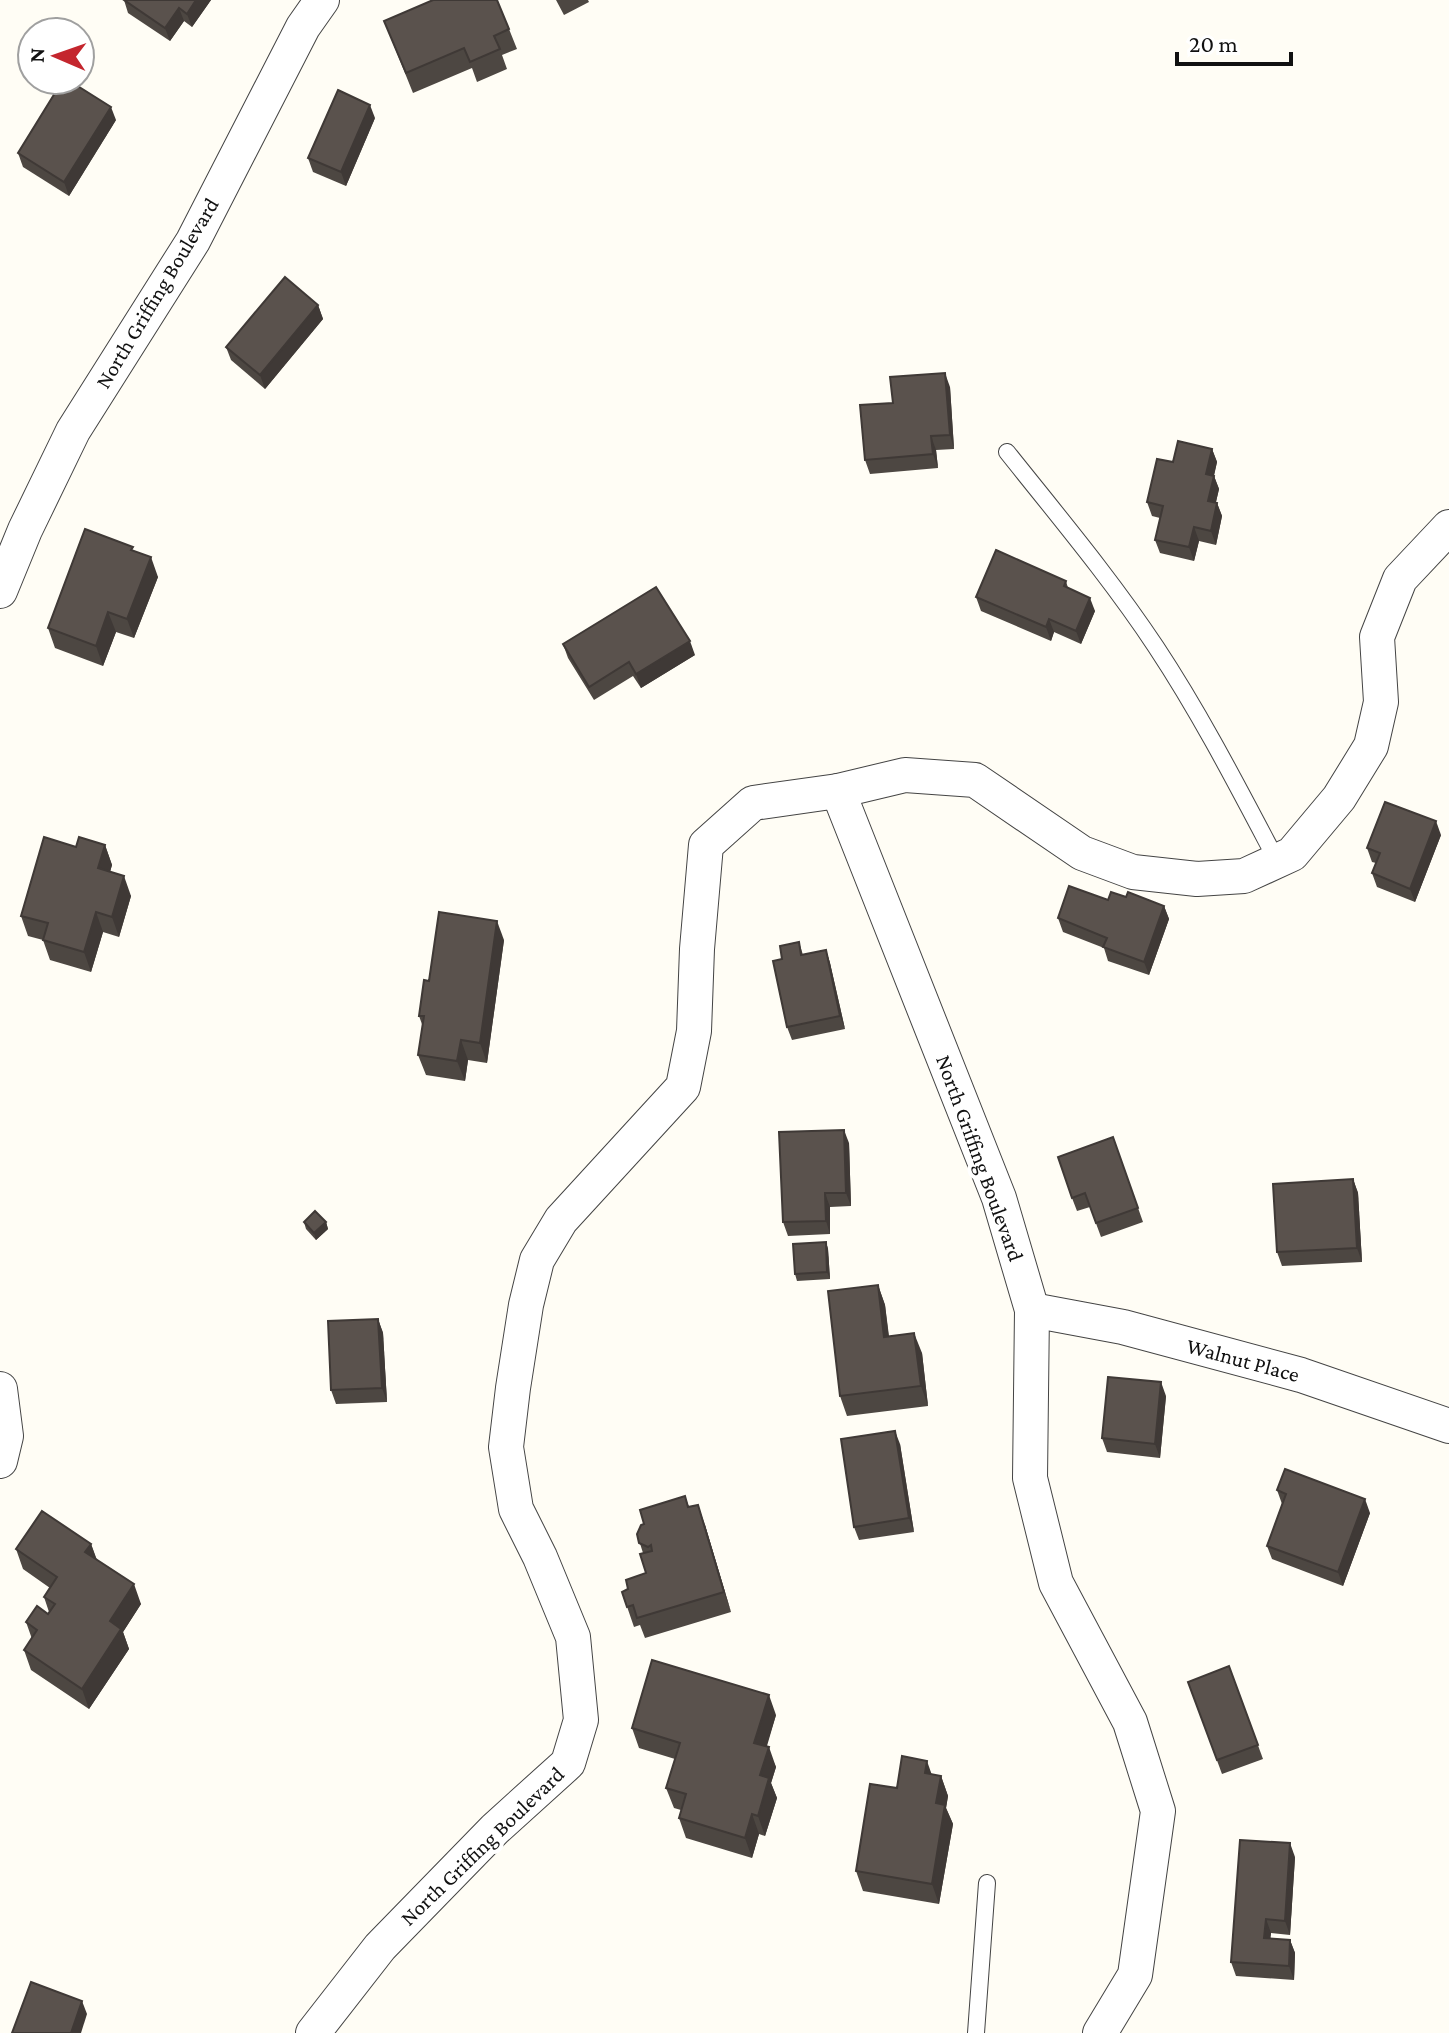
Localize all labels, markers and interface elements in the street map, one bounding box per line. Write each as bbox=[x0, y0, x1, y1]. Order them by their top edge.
north arrow bbox=[16, 16, 96, 96]
scale bar bbox=[1177, 16, 1291, 66]
text: 20 m bbox=[1189, 30, 1238, 57]
text: N bbox=[24, 47, 49, 63]
street label: North Griffing Boulevard bbox=[90, 193, 224, 393]
street label: North Griffing Boulevard bbox=[931, 1051, 1029, 1265]
street label: Walnut Place bbox=[1184, 1333, 1302, 1387]
street label: North Griffing Boulevard bbox=[395, 1761, 569, 1931]

